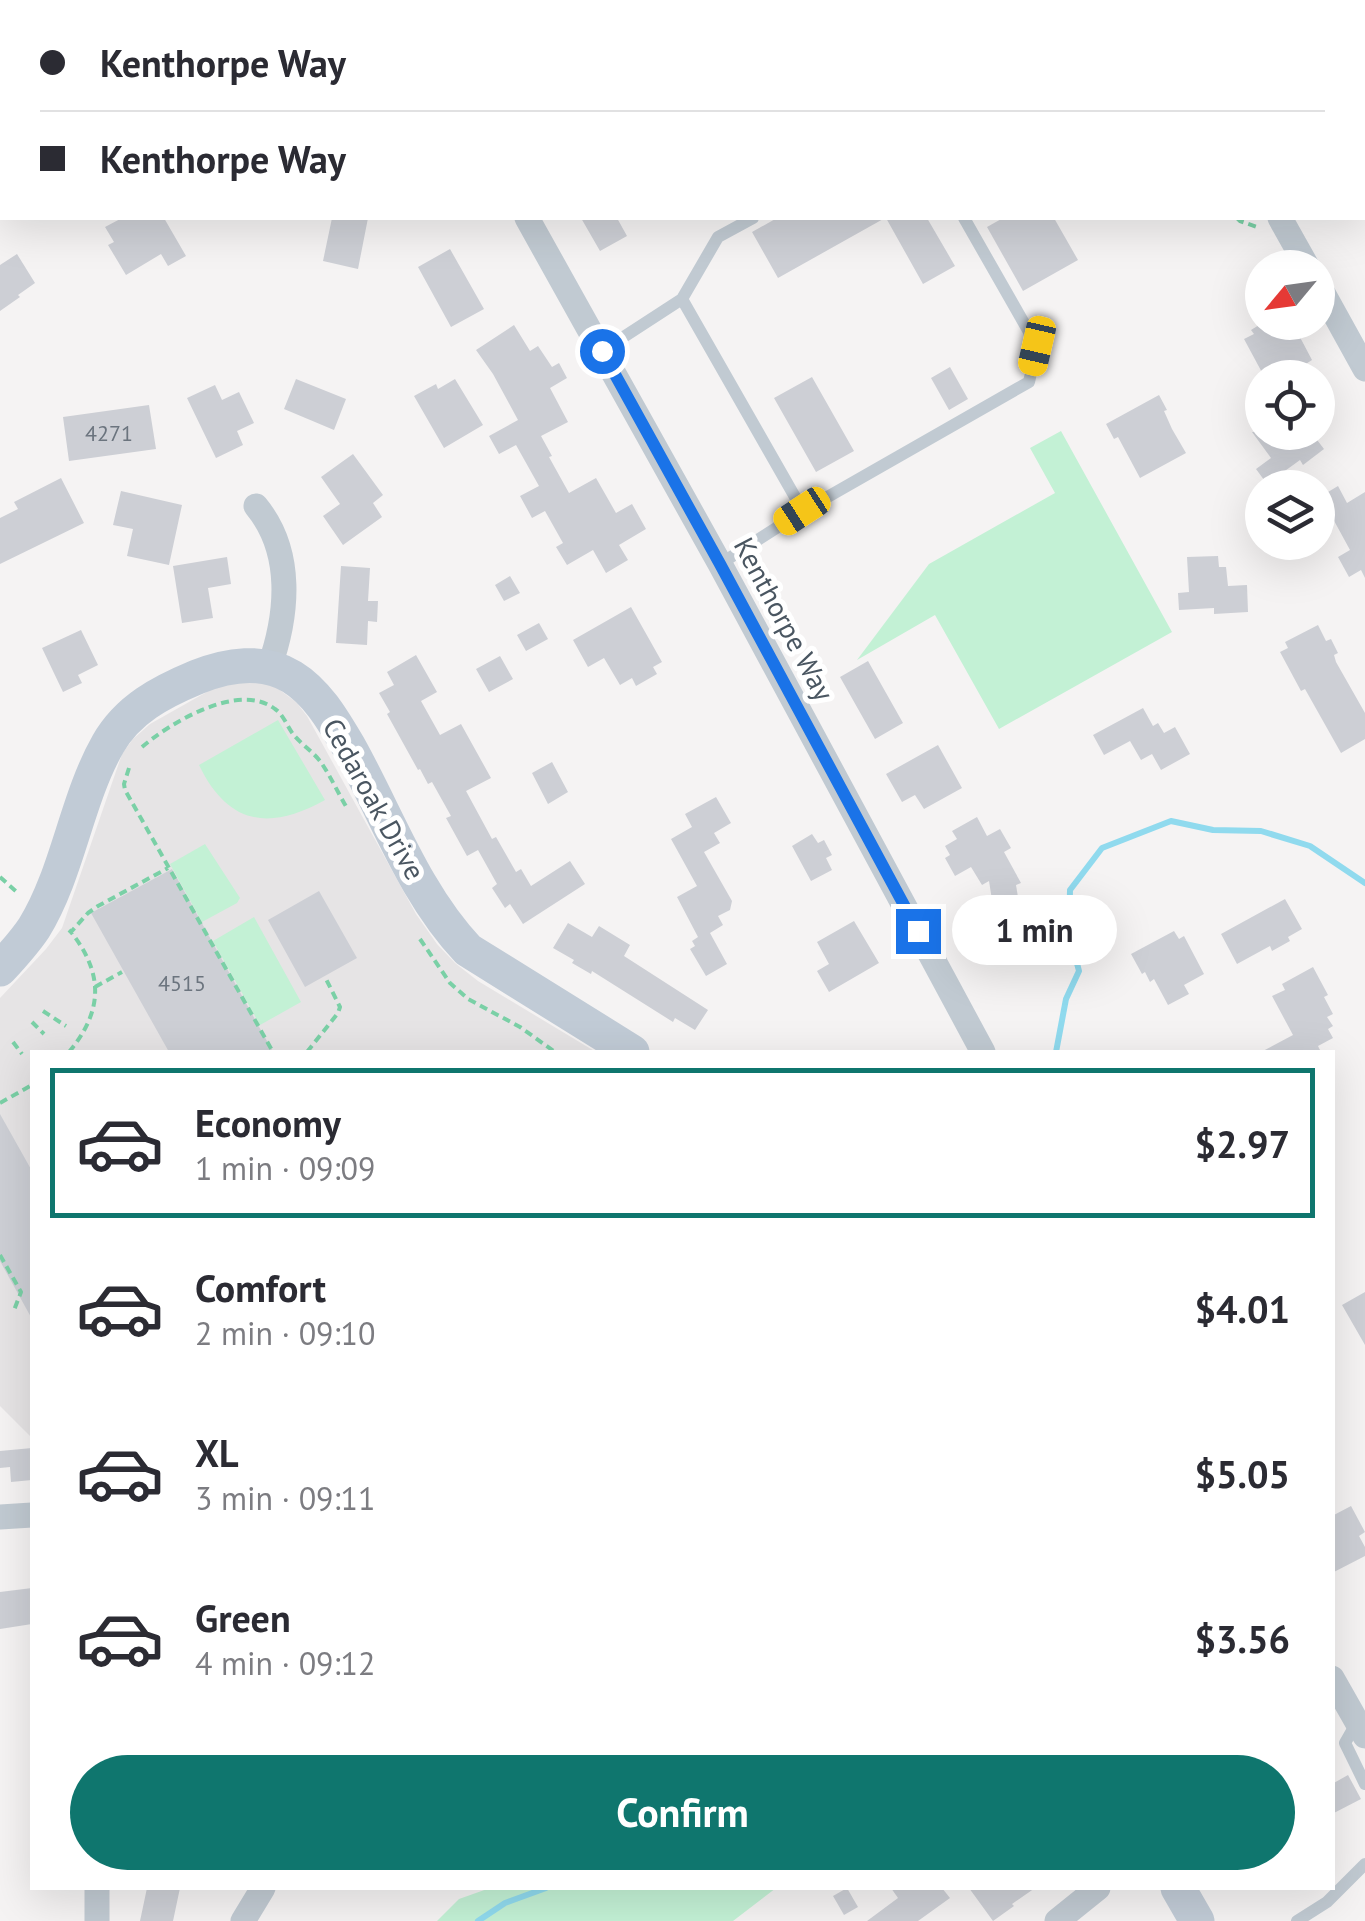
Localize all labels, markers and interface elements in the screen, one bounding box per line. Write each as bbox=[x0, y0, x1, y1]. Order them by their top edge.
text: Kenthorpe Way bbox=[100, 38, 346, 87]
text: Kenthorpe Way bbox=[100, 134, 346, 183]
north arrow bbox=[1245, 250, 1335, 340]
map controls bbox=[1245, 250, 1335, 560]
car bbox=[1016, 313, 1058, 379]
route start bbox=[580, 329, 625, 374]
button: locate bbox=[1245, 360, 1335, 450]
house number: 4271 bbox=[85, 419, 133, 447]
button: layers bbox=[1245, 470, 1335, 560]
car bbox=[769, 482, 835, 540]
street label: Kenthorpe Way bbox=[726, 531, 843, 707]
street label: Cedaroak Drive bbox=[315, 711, 434, 886]
callout: 1 min bbox=[953, 896, 1118, 966]
route end bbox=[896, 909, 941, 954]
text: 1 min bbox=[995, 909, 1074, 951]
house number: 4515 bbox=[158, 969, 206, 997]
icon: car bbox=[75, 1098, 165, 1188]
text: Economy bbox=[195, 1098, 341, 1147]
text: $2.97 bbox=[1194, 1119, 1290, 1168]
text: 1 min · 09:09 bbox=[195, 1147, 375, 1189]
icon: car bbox=[75, 1263, 165, 1353]
text: Comfort bbox=[195, 1263, 326, 1312]
text: $4.01 bbox=[1194, 1284, 1290, 1333]
text: 2 min · 09:10 bbox=[195, 1312, 375, 1354]
icon: car bbox=[75, 1428, 165, 1518]
text: XL bbox=[195, 1428, 239, 1477]
text: $5.05 bbox=[1194, 1449, 1290, 1498]
text: 3 min · 09:11 bbox=[195, 1477, 375, 1519]
icon: car bbox=[75, 1593, 165, 1683]
text: Green bbox=[195, 1593, 291, 1642]
text: $3.56 bbox=[1194, 1614, 1290, 1663]
text: 4 min · 09:12 bbox=[195, 1642, 375, 1684]
button: Confirm bbox=[70, 1755, 1295, 1870]

